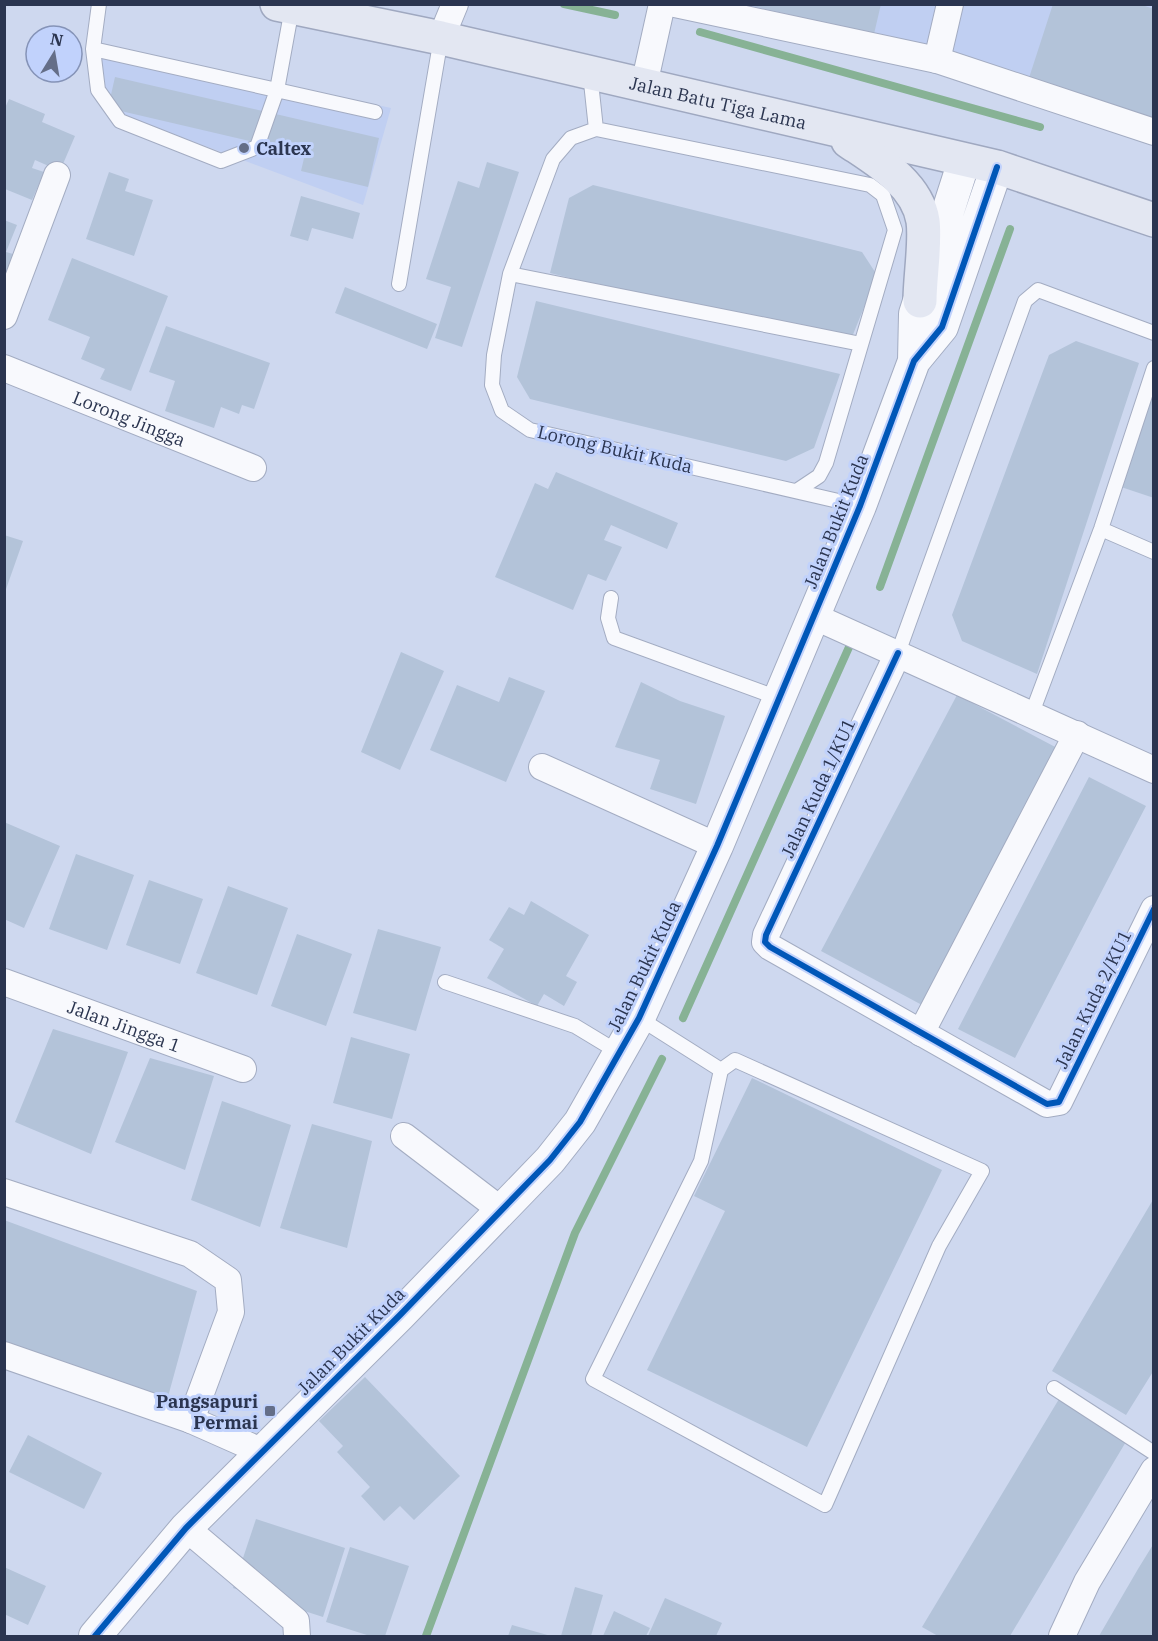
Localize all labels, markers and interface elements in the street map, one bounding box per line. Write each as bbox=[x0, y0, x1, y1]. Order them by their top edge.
north arrow bbox=[24, 24, 84, 84]
text: N bbox=[49, 28, 65, 50]
street label: Jalan Batu Tiga Lama bbox=[627, 71, 809, 134]
place label: Caltex bbox=[256, 137, 312, 160]
marker: Caltex bbox=[237, 141, 251, 155]
street label: Lorong Jingga bbox=[70, 385, 189, 451]
street label: Lorong Bukit Kuda bbox=[535, 420, 695, 478]
street label: Jalan Bukit Kuda bbox=[799, 450, 873, 592]
street label: Jalan Kuda 1/KU1 bbox=[776, 715, 860, 861]
street label: Jalan Bukit Kuda bbox=[602, 897, 686, 1035]
street label: Jalan Kuda 2/KU1 bbox=[1049, 926, 1137, 1072]
street label: Jalan Jingga 1 bbox=[65, 995, 184, 1057]
street label: Jalan Bukit Kuda bbox=[292, 1282, 410, 1400]
place label: Pangsapuri Permai bbox=[156, 1390, 258, 1434]
marker: Pangsapuri Permai bbox=[263, 1404, 277, 1418]

